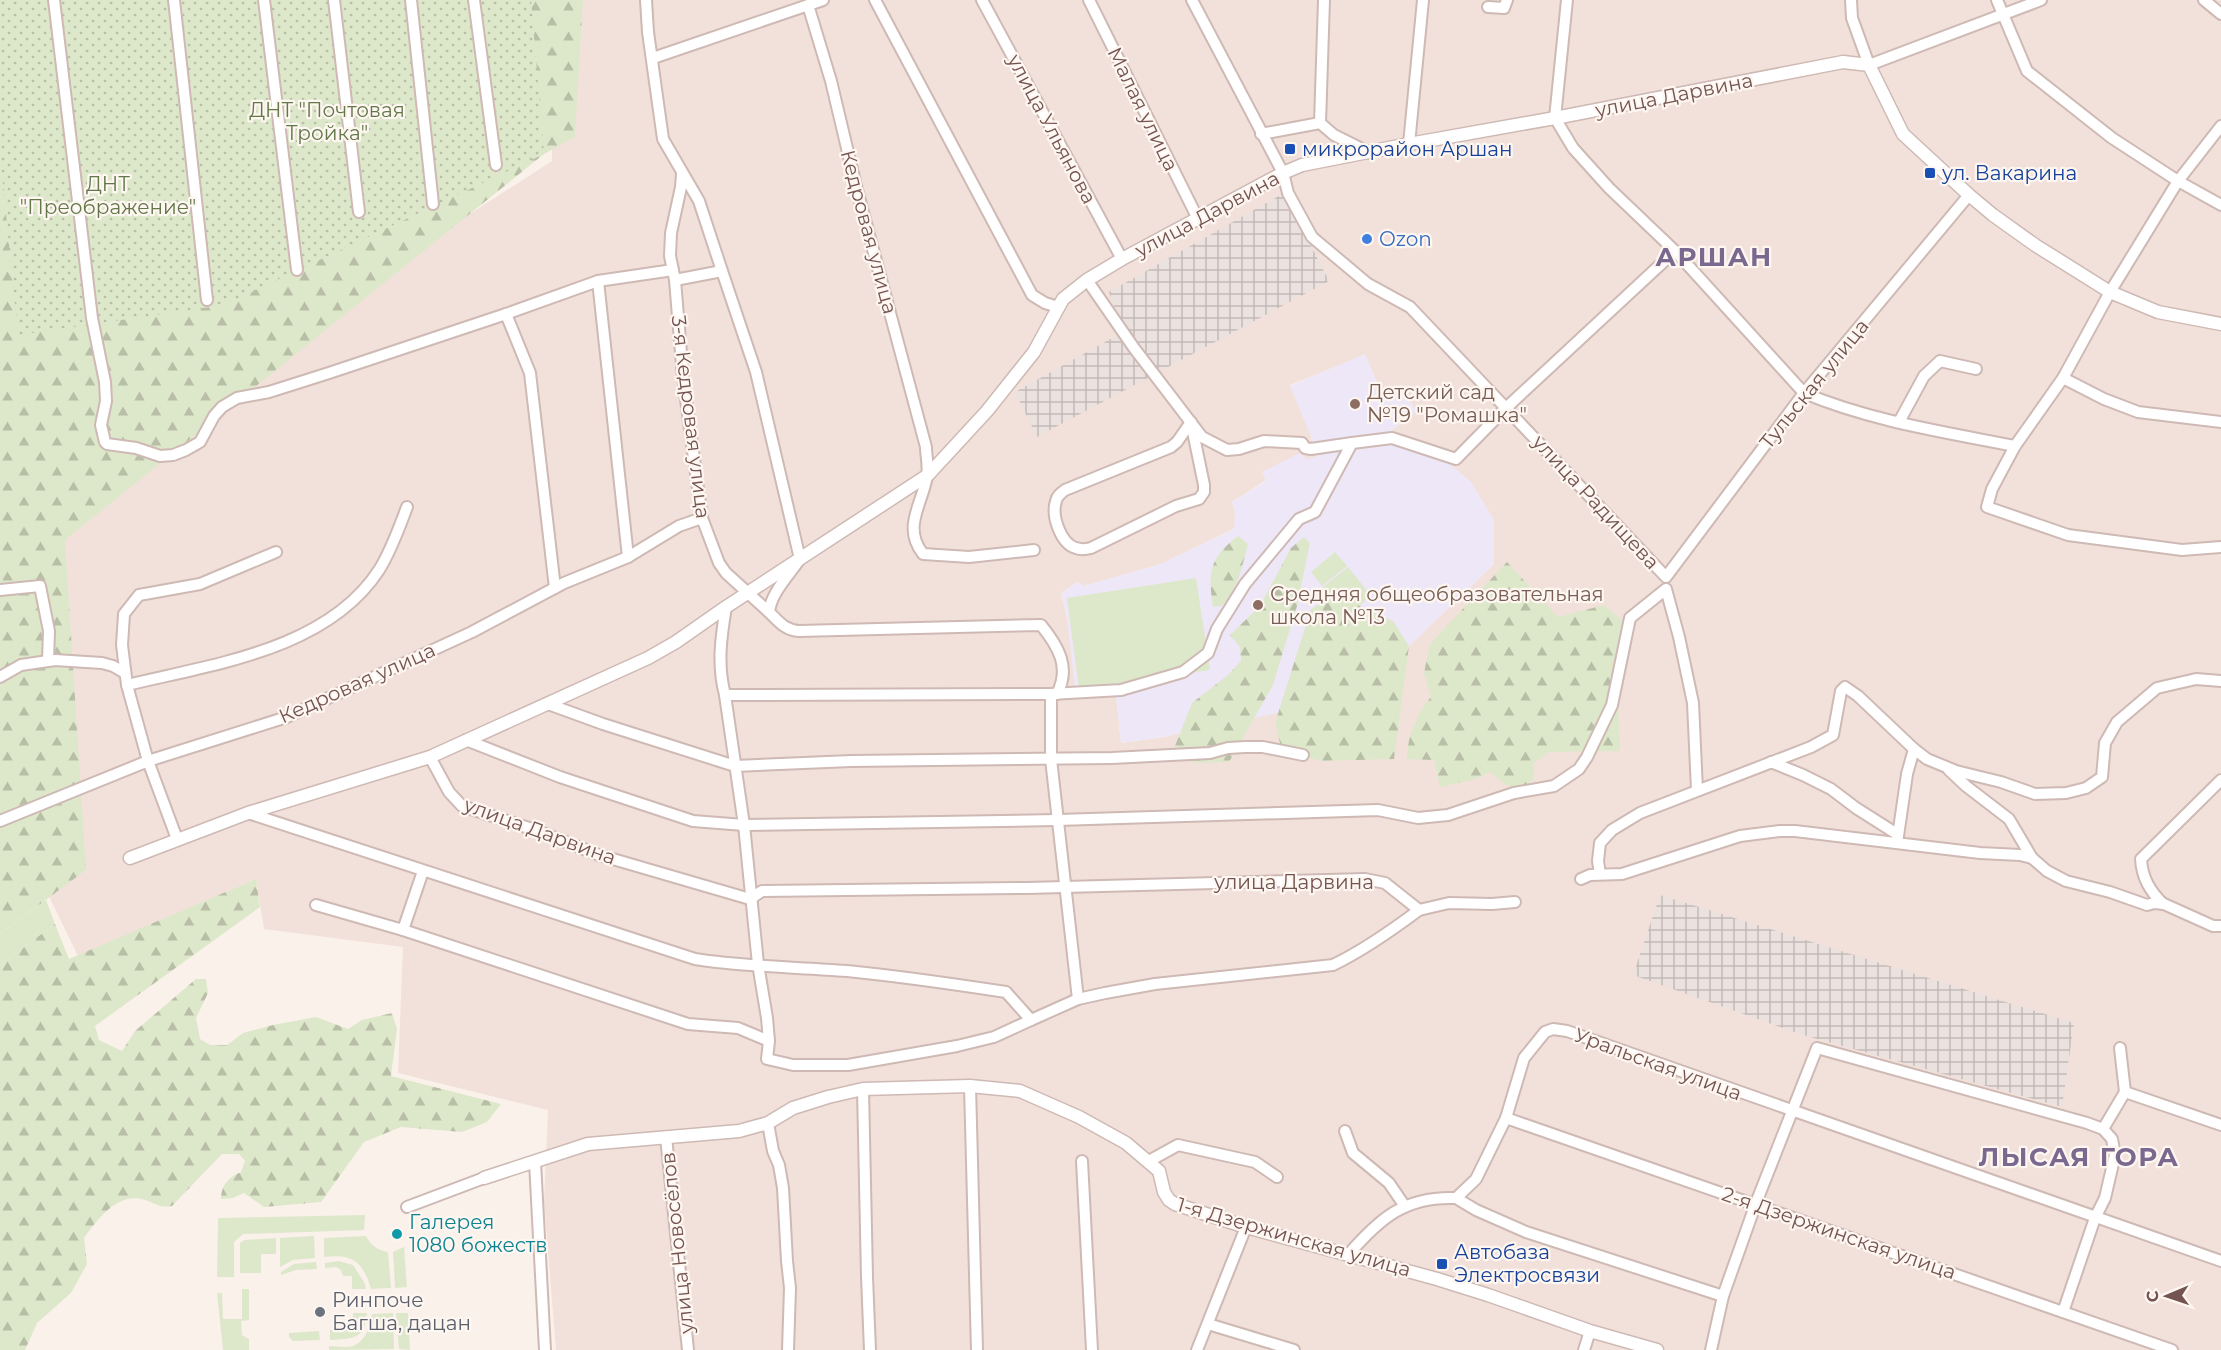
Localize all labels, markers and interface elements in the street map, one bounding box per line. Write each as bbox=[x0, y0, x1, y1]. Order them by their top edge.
street label: Малая улица bbox=[1103, 43, 1183, 175]
street label: улица Ульянова bbox=[1002, 49, 1102, 208]
street label: улица Дарвина bbox=[1592, 68, 1755, 122]
park label: ДНТ "Почтовая Тройка" bbox=[249, 98, 405, 145]
place label: микрорайон Аршан bbox=[1302, 137, 1512, 161]
marker: микрорайон Аршан bbox=[1283, 142, 1297, 156]
street label: Кедровая улица bbox=[836, 147, 902, 317]
place label: ул. Вакарина bbox=[1941, 161, 2077, 185]
street label: улица Дарвина bbox=[1130, 166, 1283, 263]
marker: ул. Вакарина bbox=[1923, 166, 1937, 180]
park label: ДНТ "Преображение" bbox=[20, 172, 196, 219]
place label: Ozon bbox=[1379, 227, 1432, 251]
marker: Ozon bbox=[1360, 232, 1374, 246]
district label: АРШАН bbox=[1655, 241, 1773, 273]
street label: 3-я Кедровая улица bbox=[667, 314, 715, 520]
street label: Тульская улица bbox=[1754, 314, 1874, 454]
place label: Детский сад №19 "Ромашка" bbox=[1367, 380, 1527, 427]
marker: Детский сад №19 "Ромашка" bbox=[1348, 397, 1362, 411]
street label: улица Радищева bbox=[1527, 429, 1664, 574]
place label: Средняя общеобразовательная школа №13 bbox=[1270, 582, 1604, 629]
marker: Средняя общеобразовательная школа №13 bbox=[1251, 598, 1265, 612]
street label: Кедровая улица bbox=[275, 638, 439, 728]
street label: улица Дарвина bbox=[460, 792, 619, 870]
street label: улица Дарвина bbox=[1213, 870, 1374, 894]
street label: Уральская улица bbox=[1571, 1023, 1745, 1105]
district label: ЛЫСАЯ ГОРА bbox=[1978, 1141, 2180, 1173]
street label: улица Новосёлов bbox=[656, 1151, 699, 1336]
street label: 2-я Дзержинская улица bbox=[1719, 1182, 1959, 1284]
street label: 1-я Дзержинская улица bbox=[1174, 1192, 1414, 1282]
place label: Галерея 1080 божеств bbox=[409, 1210, 547, 1257]
marker: Галерея 1080 божеств bbox=[390, 1227, 404, 1241]
place label: Автобаза Электросвязи bbox=[1454, 1240, 1600, 1287]
marker: Автобаза Электросвязи bbox=[1435, 1257, 1449, 1271]
north arrow bbox=[2137, 1266, 2197, 1326]
place label: Ринпоче Багша, дацан bbox=[332, 1288, 471, 1335]
text: С bbox=[2143, 1290, 2162, 1303]
marker: Ринпоче Багша, дацан bbox=[313, 1305, 327, 1319]

